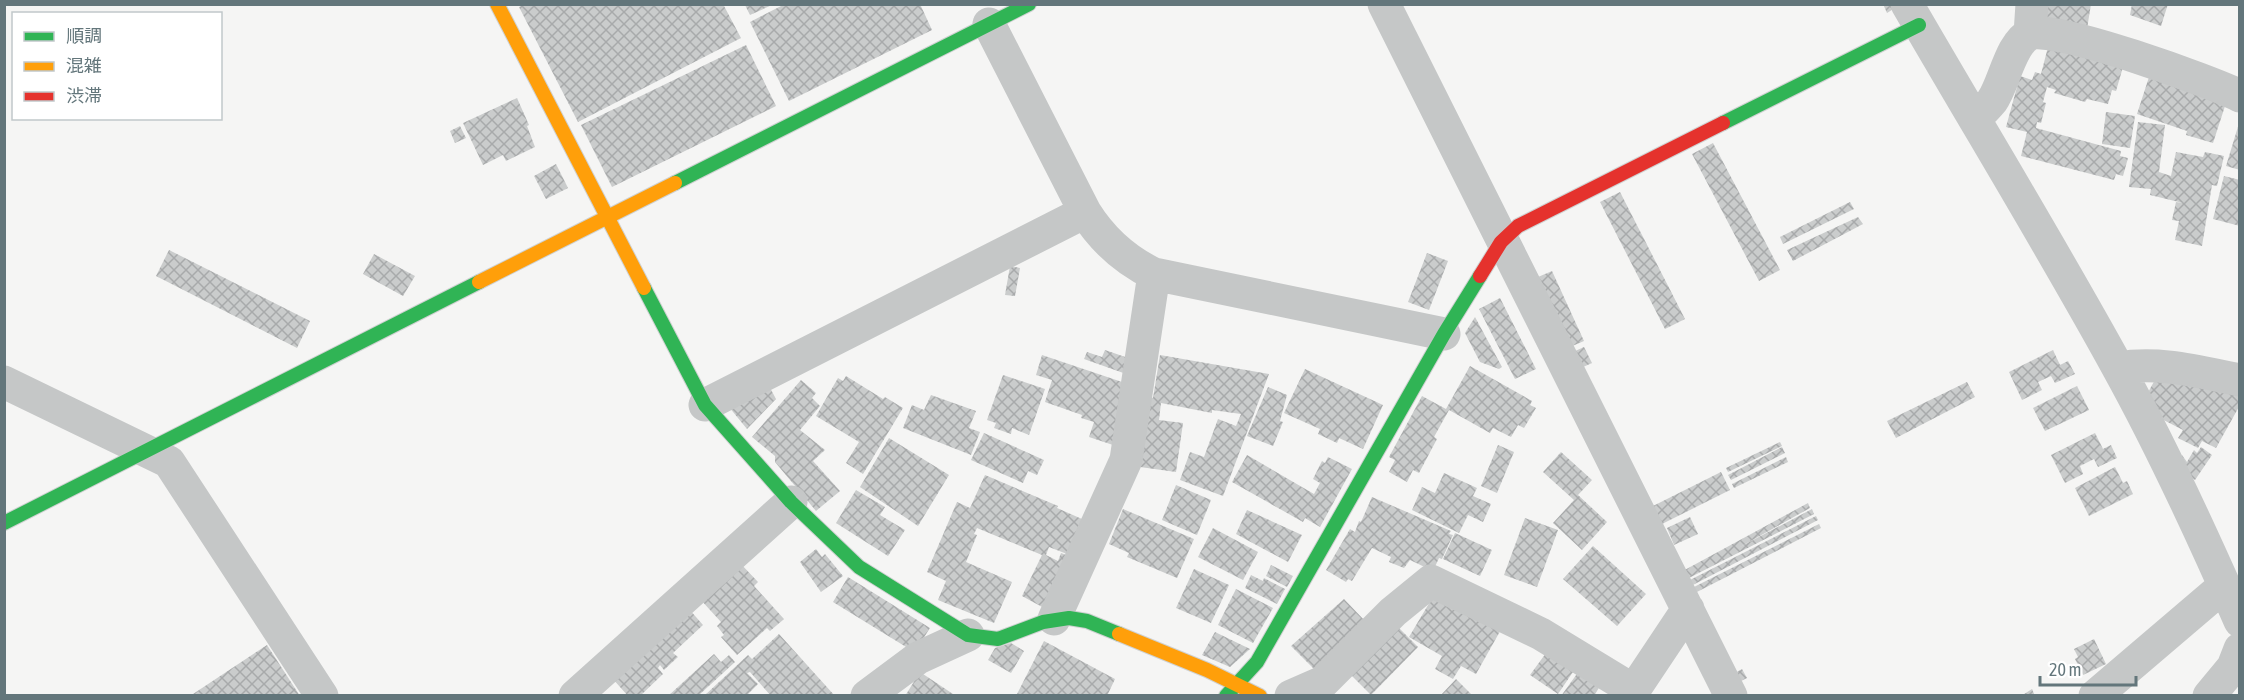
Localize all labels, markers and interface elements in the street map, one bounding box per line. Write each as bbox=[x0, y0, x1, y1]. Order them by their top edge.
legend bbox=[12, 12, 222, 120]
text: 順調 bbox=[66, 25, 102, 46]
text: 混雑 bbox=[66, 55, 102, 76]
text: 渋滞 bbox=[66, 85, 102, 106]
scale bar bbox=[2040, 649, 2136, 687]
text: 20 m bbox=[2049, 659, 2081, 680]

